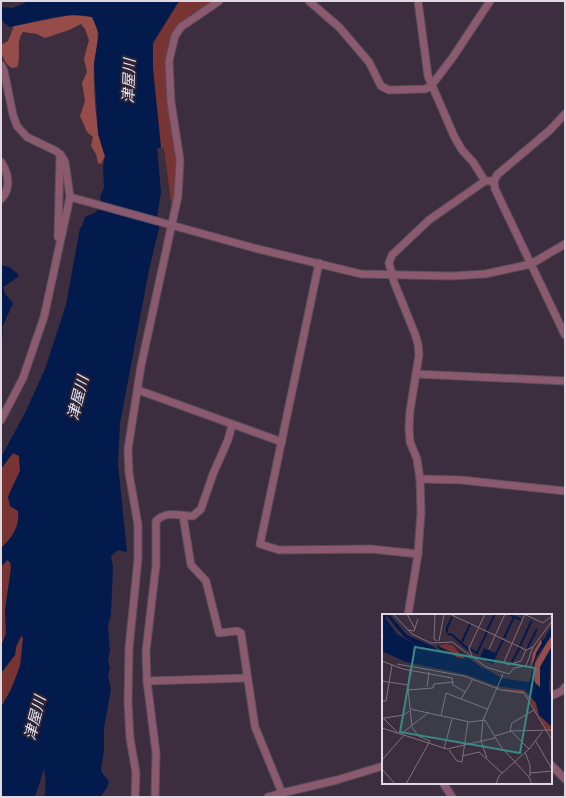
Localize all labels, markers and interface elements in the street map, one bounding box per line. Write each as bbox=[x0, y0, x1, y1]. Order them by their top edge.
water label: 津屋川 bbox=[118, 56, 139, 104]
water label: 津屋川 bbox=[63, 372, 93, 422]
inset map bbox=[382, 614, 552, 784]
water label: 津屋川 bbox=[20, 692, 50, 742]

